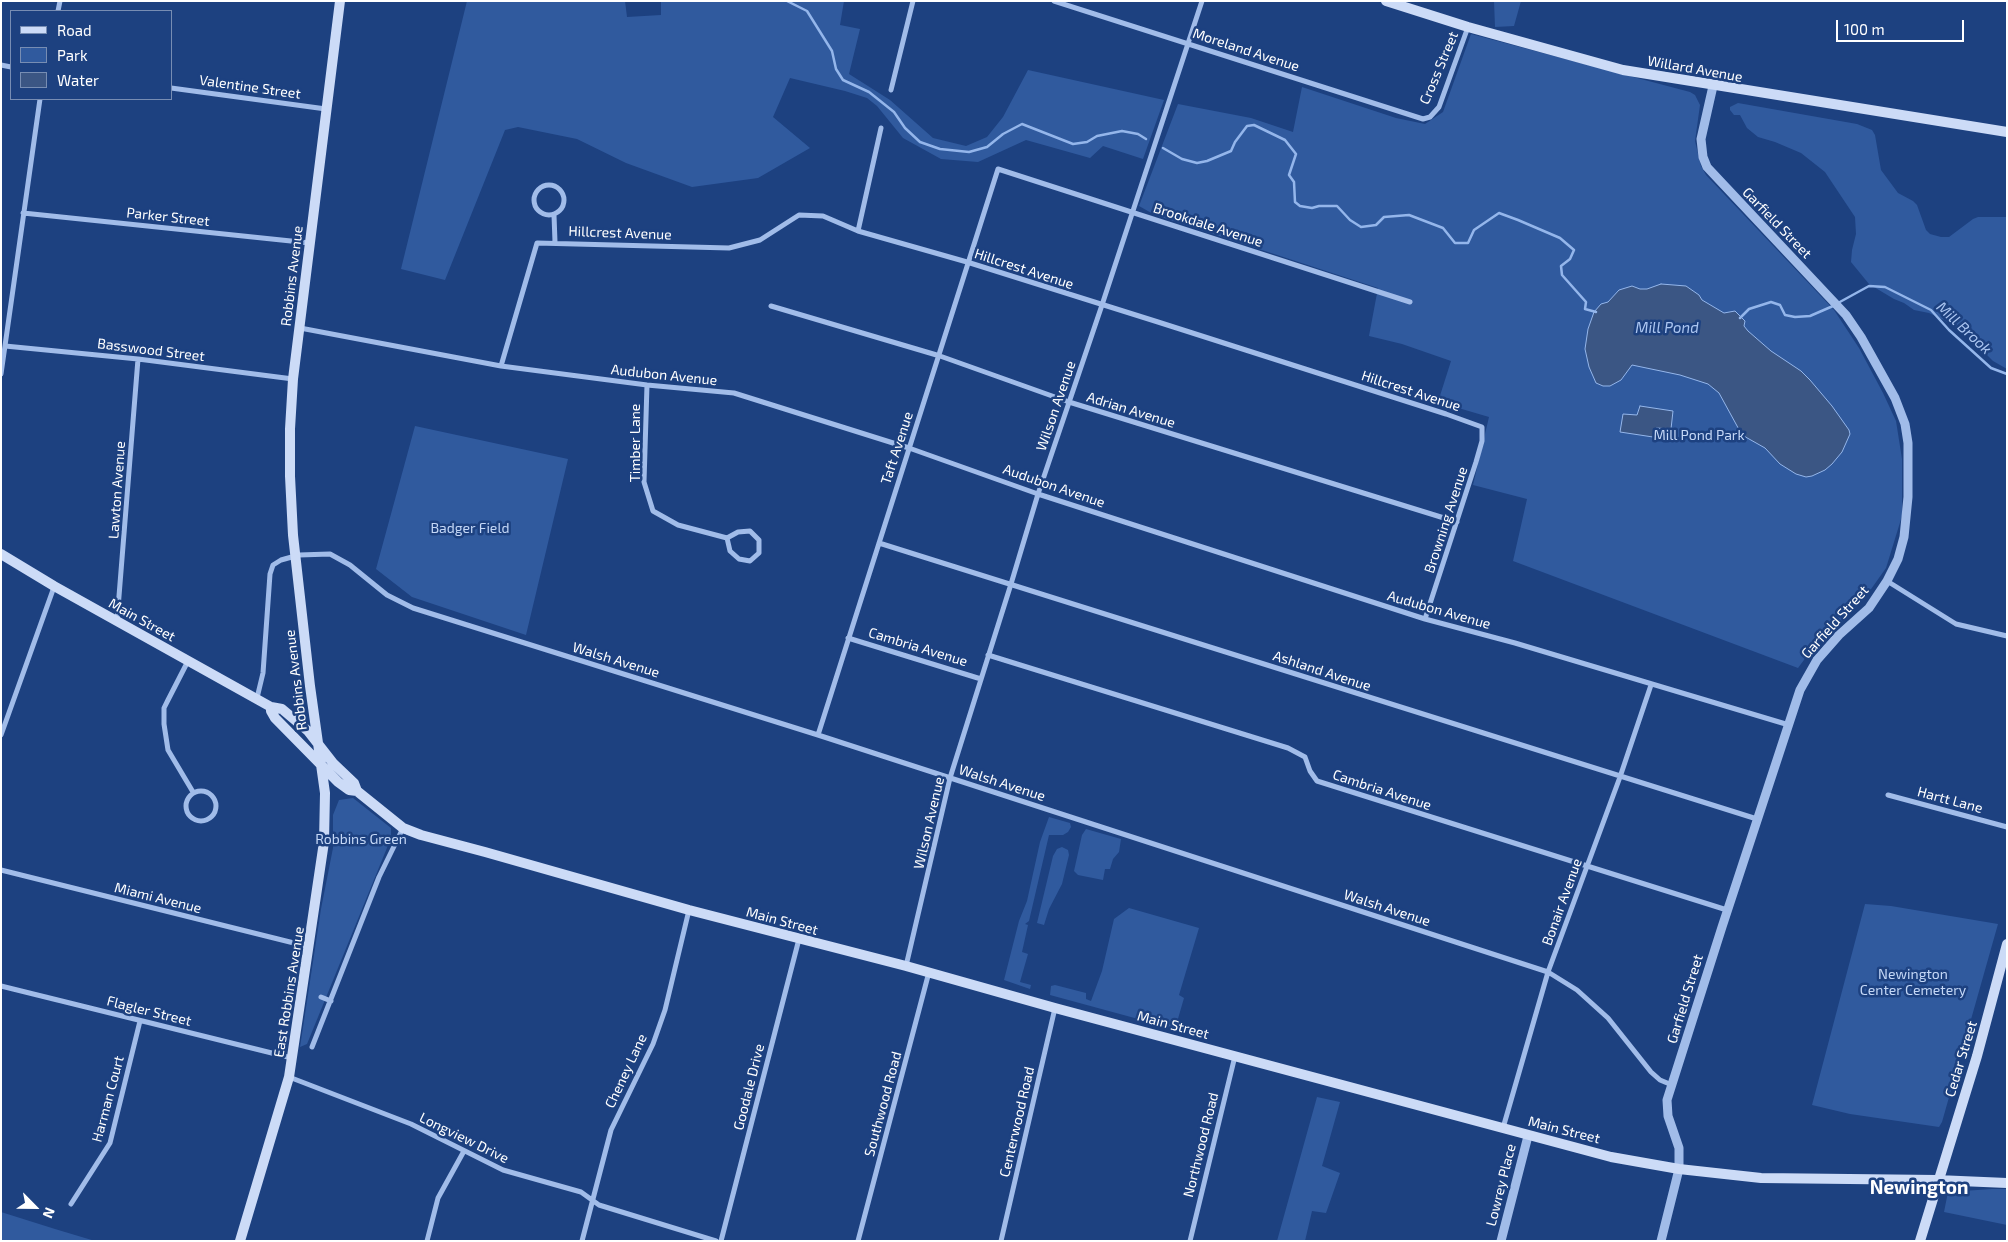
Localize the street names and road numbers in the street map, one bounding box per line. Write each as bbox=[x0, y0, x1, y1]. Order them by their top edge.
street label: Moreland Avenue bbox=[1191, 25, 1301, 75]
street label: Cross Street bbox=[1416, 29, 1462, 107]
street label: Willard Avenue bbox=[1646, 52, 1744, 86]
street label: Valentine Street bbox=[198, 72, 302, 102]
street label: Garfield Street bbox=[1739, 184, 1815, 262]
street label: Brookdale Avenue bbox=[1151, 199, 1265, 251]
street label: Parker Street bbox=[126, 204, 210, 230]
street label: Hillcrest Avenue bbox=[568, 223, 672, 243]
street label: Robbins Avenue bbox=[277, 225, 307, 327]
street label: Hillcrest Avenue bbox=[972, 245, 1076, 293]
street label: Basswood Street bbox=[96, 335, 206, 365]
street label: Wilson Avenue bbox=[1033, 359, 1079, 453]
street label: Audubon Avenue bbox=[610, 361, 718, 389]
street label: Hillcrest Avenue bbox=[1359, 367, 1463, 415]
street label: Adrian Avenue bbox=[1085, 389, 1177, 431]
street label: Timber Lane bbox=[627, 404, 643, 482]
street label: Taft Avenue bbox=[877, 410, 917, 486]
street label: Lawton Avenue bbox=[105, 441, 129, 539]
street label: Audubon Avenue bbox=[1001, 461, 1107, 511]
street label: Browning Avenue bbox=[1421, 465, 1471, 575]
street label: Garfield Street bbox=[1798, 582, 1872, 662]
street label: Audubon Avenue bbox=[1385, 587, 1493, 633]
street label: Main Street bbox=[106, 595, 178, 645]
street label: Cambria Avenue bbox=[866, 624, 970, 670]
street label: Robbins Avenue bbox=[281, 629, 311, 731]
street label: Walsh Avenue bbox=[570, 639, 662, 681]
street label: Ashland Avenue bbox=[1271, 647, 1373, 695]
street label: Walsh Avenue bbox=[956, 761, 1048, 805]
street label: Cambria Avenue bbox=[1331, 766, 1433, 814]
street label: Wilson Avenue bbox=[910, 775, 948, 871]
street label: Hartt Lane bbox=[1915, 783, 1985, 817]
street label: Bonair Avenue bbox=[1538, 856, 1586, 948]
street label: Miami Avenue bbox=[113, 879, 203, 917]
street label: Walsh Avenue bbox=[1341, 886, 1433, 930]
street label: Main Street bbox=[744, 903, 820, 939]
street label: East Robbins Avenue bbox=[270, 925, 308, 1059]
street label: Garfield Street bbox=[1663, 952, 1707, 1046]
street label: Flagler Street bbox=[105, 992, 193, 1030]
street label: Main Street bbox=[1135, 1007, 1211, 1043]
street label: Cedar Street bbox=[1941, 1019, 1981, 1099]
street label: Cheney Lane bbox=[601, 1031, 651, 1111]
street label: Goodale Drive bbox=[730, 1042, 768, 1132]
street label: Southwood Road bbox=[861, 1050, 905, 1158]
street label: Harman Court bbox=[88, 1054, 128, 1144]
street label: Centerwood Road bbox=[996, 1065, 1038, 1179]
street label: Northwood Road bbox=[1180, 1091, 1222, 1199]
street label: Longview Drive bbox=[417, 1109, 511, 1167]
street label: Main Street bbox=[1526, 1113, 1602, 1147]
street label: Lowrey Place bbox=[1483, 1142, 1519, 1228]

